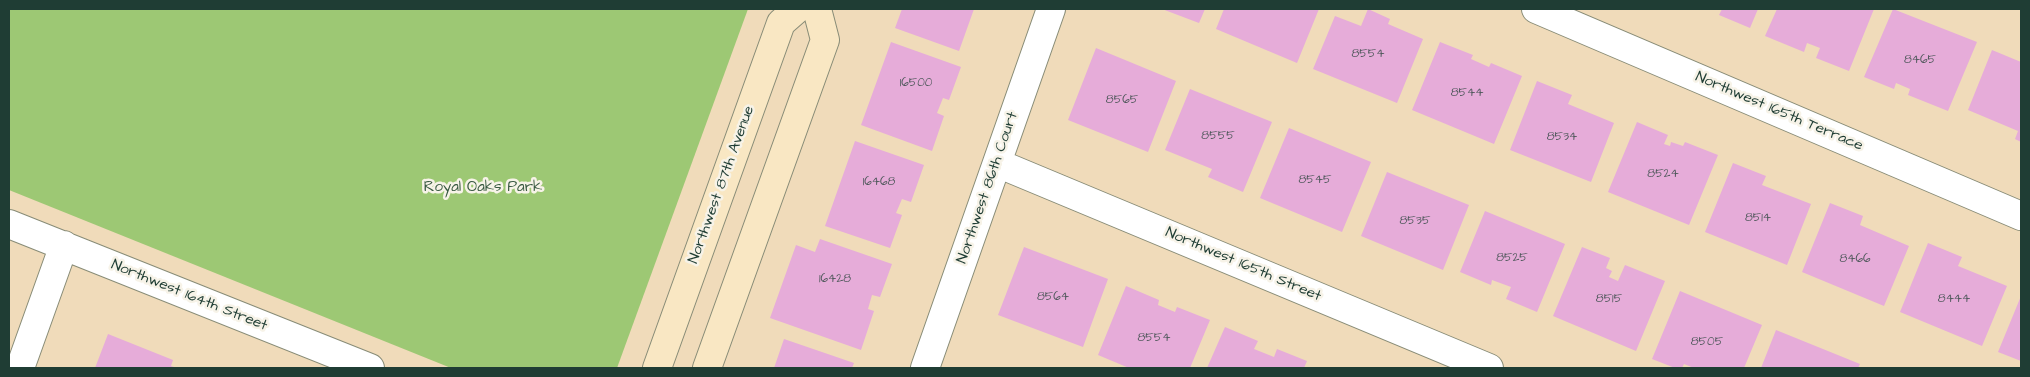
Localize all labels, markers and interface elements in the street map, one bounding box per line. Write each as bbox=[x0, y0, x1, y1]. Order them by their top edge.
house number: 8554 bbox=[1352, 47, 1384, 61]
house number: 8465 bbox=[1904, 53, 1936, 67]
street label: Northwest 165th Terrace bbox=[1693, 69, 1865, 155]
house number: 16500 bbox=[900, 76, 932, 90]
house number: 8544 bbox=[1451, 86, 1483, 100]
house number: 8565 bbox=[1106, 93, 1138, 107]
street label: Northwest 87th Avenue bbox=[685, 104, 759, 266]
street label: Northwest 86th Court bbox=[954, 110, 1022, 266]
house number: 8555 bbox=[1201, 129, 1235, 143]
house number: 8534 bbox=[1547, 130, 1577, 144]
house number: 8524 bbox=[1647, 167, 1679, 181]
house number: 8545 bbox=[1299, 173, 1331, 187]
house number: 16468 bbox=[863, 175, 895, 189]
park label: Royal Oaks Park bbox=[424, 179, 542, 197]
house number: 8514 bbox=[1745, 211, 1771, 225]
house number: 8535 bbox=[1400, 214, 1430, 228]
street label: Northwest 165th Street bbox=[1163, 224, 1323, 306]
house number: 8525 bbox=[1496, 251, 1528, 265]
house number: 8466 bbox=[1840, 252, 1870, 266]
street label: Northwest 164th Street bbox=[108, 256, 270, 336]
house number: 16428 bbox=[819, 272, 851, 286]
house number: 8564 bbox=[1037, 290, 1069, 304]
house number: 8515 bbox=[1596, 292, 1622, 306]
house number: 8444 bbox=[1938, 292, 1970, 306]
house number: 8554 bbox=[1138, 331, 1170, 345]
house number: 8505 bbox=[1691, 335, 1723, 349]

